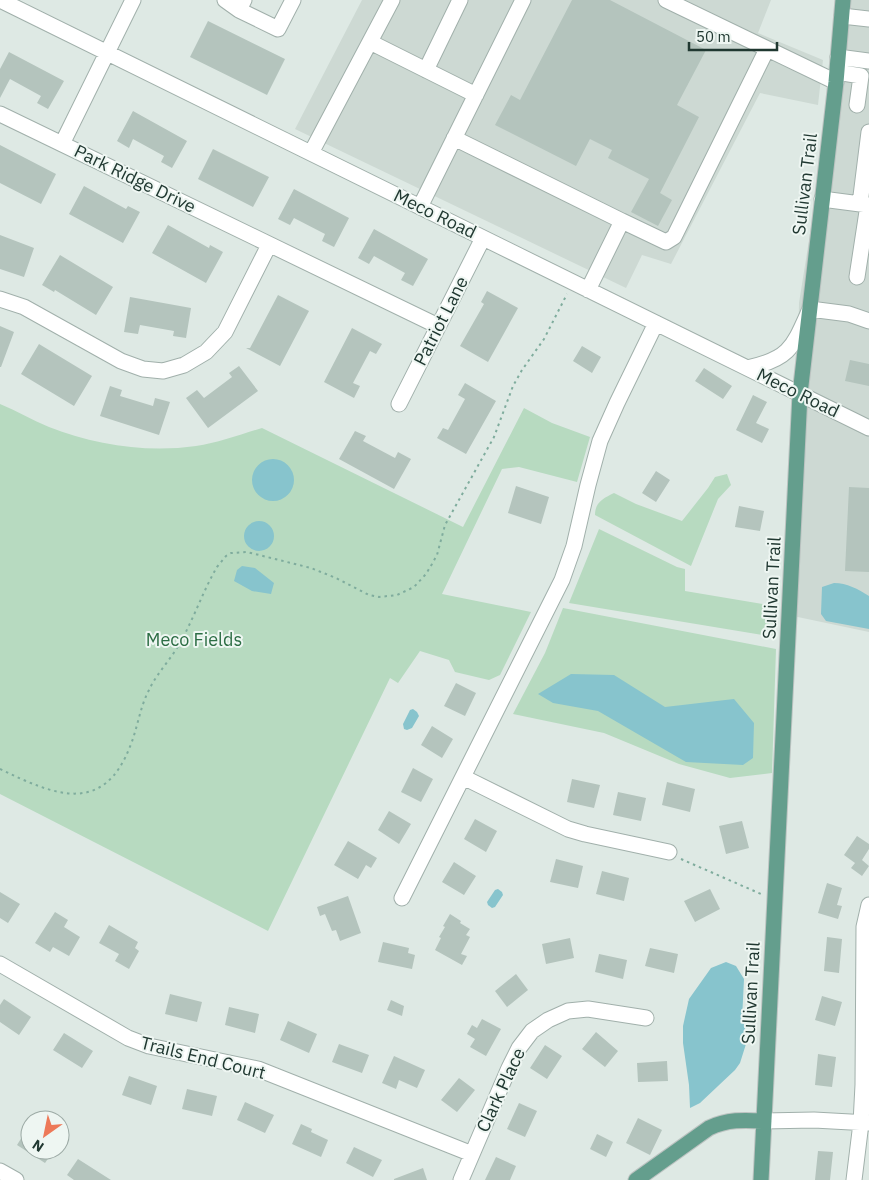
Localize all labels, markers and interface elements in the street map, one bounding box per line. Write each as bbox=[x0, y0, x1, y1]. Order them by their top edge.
scale bar bbox=[689, 20, 776, 52]
text: 50 m bbox=[696, 27, 731, 46]
street label: Sullivan Trail bbox=[787, 131, 822, 236]
street label: Park Ridge Drive bbox=[71, 139, 200, 218]
street label: Meco Road bbox=[390, 184, 480, 243]
street label: Patriot Lane bbox=[408, 272, 473, 369]
street label: Meco Road bbox=[753, 363, 843, 422]
street label: Sullivan Trail bbox=[757, 536, 786, 640]
park label: Meco Fields bbox=[146, 628, 242, 651]
street label: Sullivan Trail bbox=[736, 941, 765, 1045]
street label: Trails End Court bbox=[138, 1031, 268, 1084]
street label: Clark Place bbox=[471, 1044, 530, 1136]
north arrow bbox=[20, 1110, 70, 1160]
text: N bbox=[29, 1136, 47, 1156]

